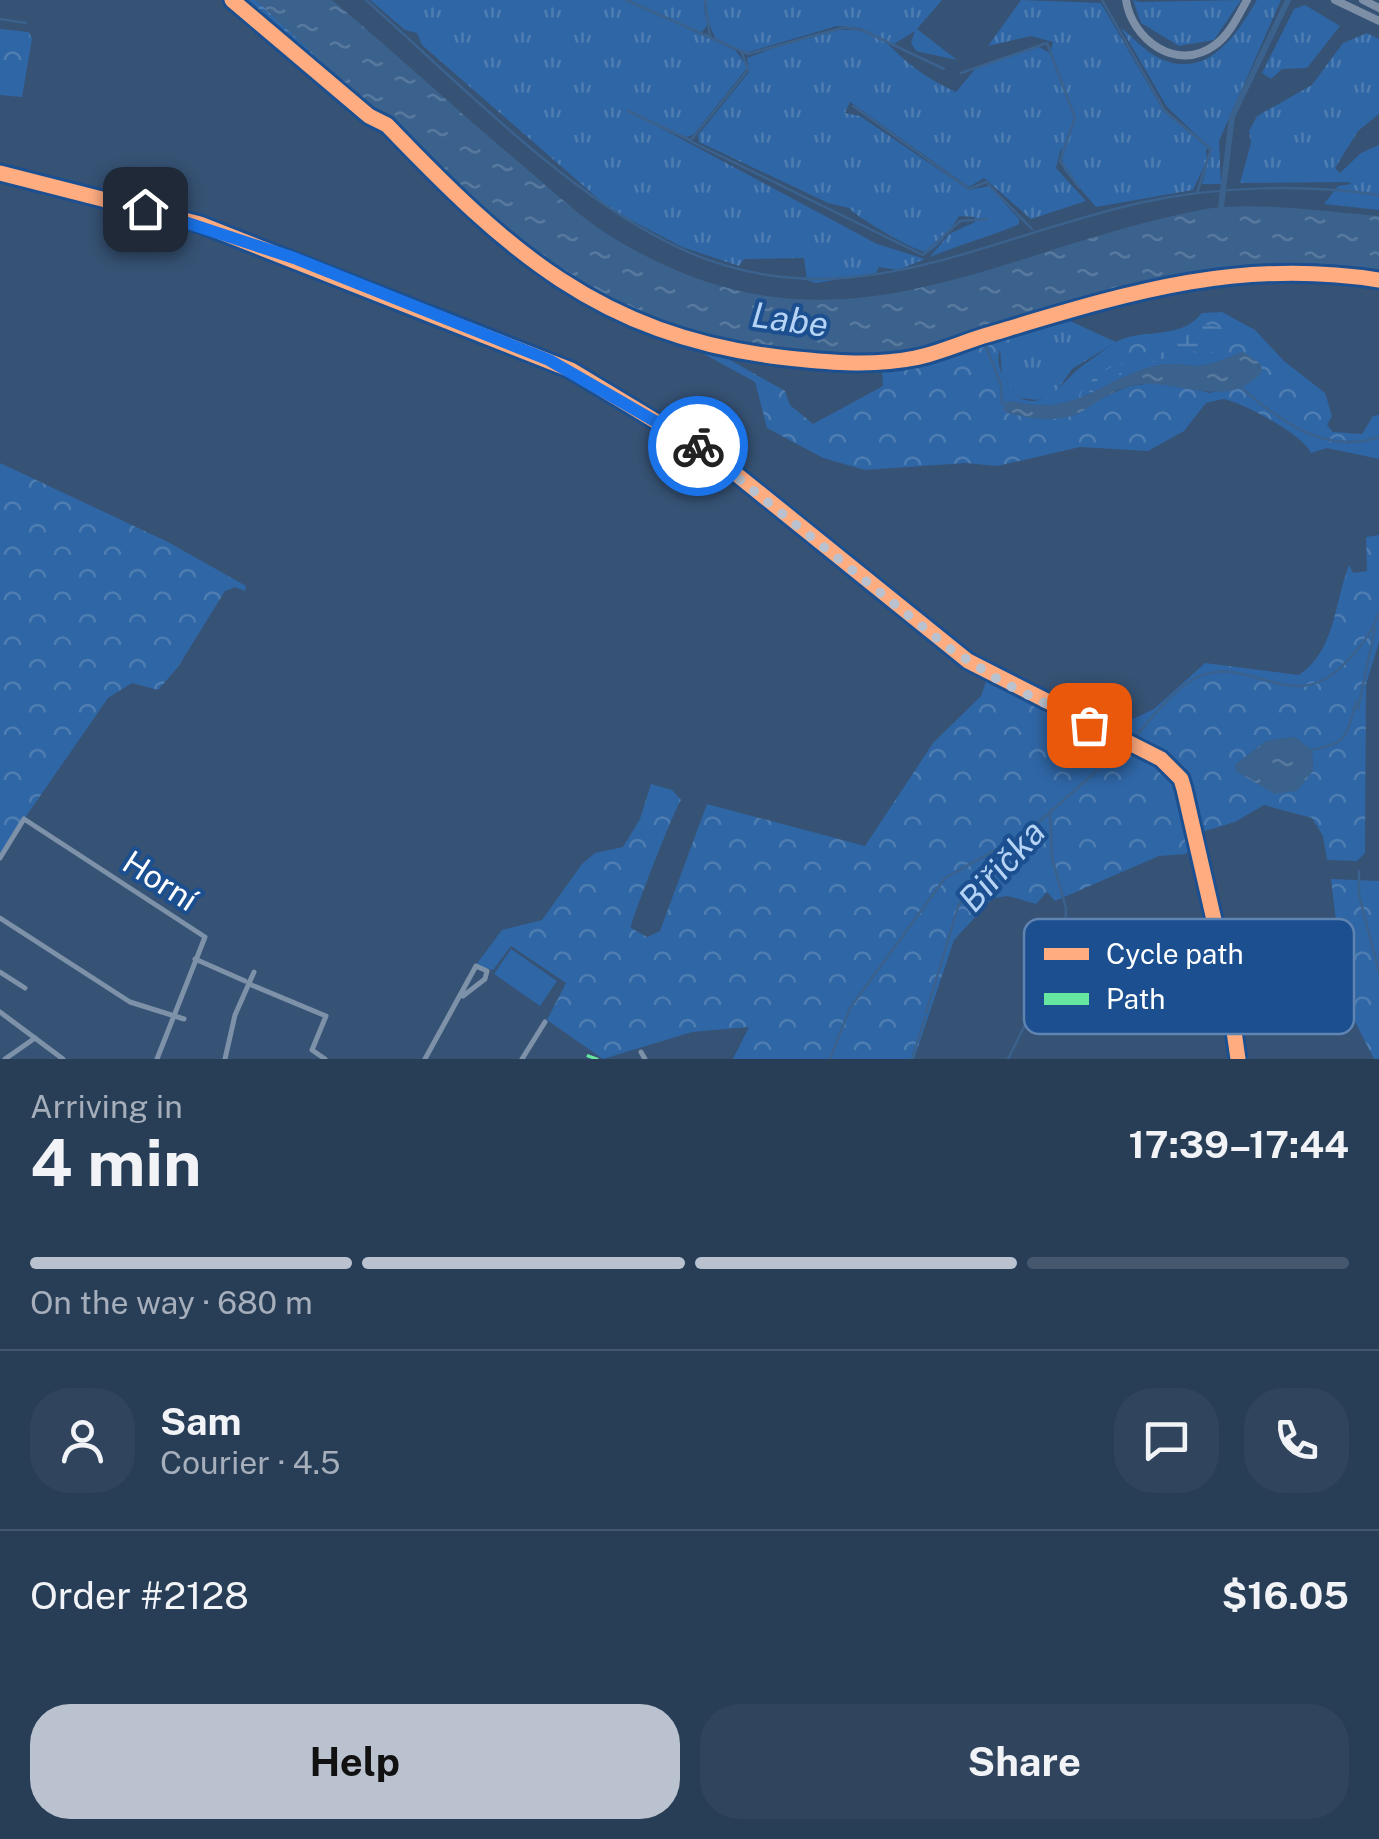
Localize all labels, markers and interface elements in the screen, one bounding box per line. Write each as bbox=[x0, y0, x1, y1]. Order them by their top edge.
pin bbox=[103, 167, 188, 252]
icon: home bbox=[118, 182, 173, 237]
water label: Labe bbox=[749, 294, 831, 345]
courier bbox=[648, 396, 748, 496]
icon: bike bbox=[671, 419, 726, 474]
pin bbox=[1047, 683, 1132, 768]
icon: bag bbox=[1062, 698, 1117, 753]
water label: Biřička bbox=[950, 812, 1053, 920]
street label: Horní bbox=[116, 843, 205, 919]
legend bbox=[1024, 919, 1354, 1034]
text: Cycle path bbox=[1106, 937, 1244, 970]
text: Path bbox=[1106, 982, 1165, 1015]
text: Arriving in bbox=[30, 1088, 183, 1125]
text: 17:39–17:44 bbox=[1129, 1122, 1349, 1167]
text: 4 min bbox=[30, 1124, 202, 1201]
text: On the way · 680 m bbox=[30, 1284, 313, 1321]
button: person bbox=[30, 1388, 135, 1493]
button: chat bbox=[1114, 1388, 1219, 1493]
button: phone bbox=[1244, 1388, 1349, 1493]
text: Sam bbox=[160, 1399, 242, 1444]
text: Courier · 4.5 bbox=[160, 1444, 340, 1481]
text: Order #2128 bbox=[30, 1573, 249, 1618]
text: $16.05 bbox=[1221, 1573, 1349, 1618]
button: Help bbox=[30, 1704, 680, 1819]
button: Share bbox=[700, 1704, 1349, 1819]

